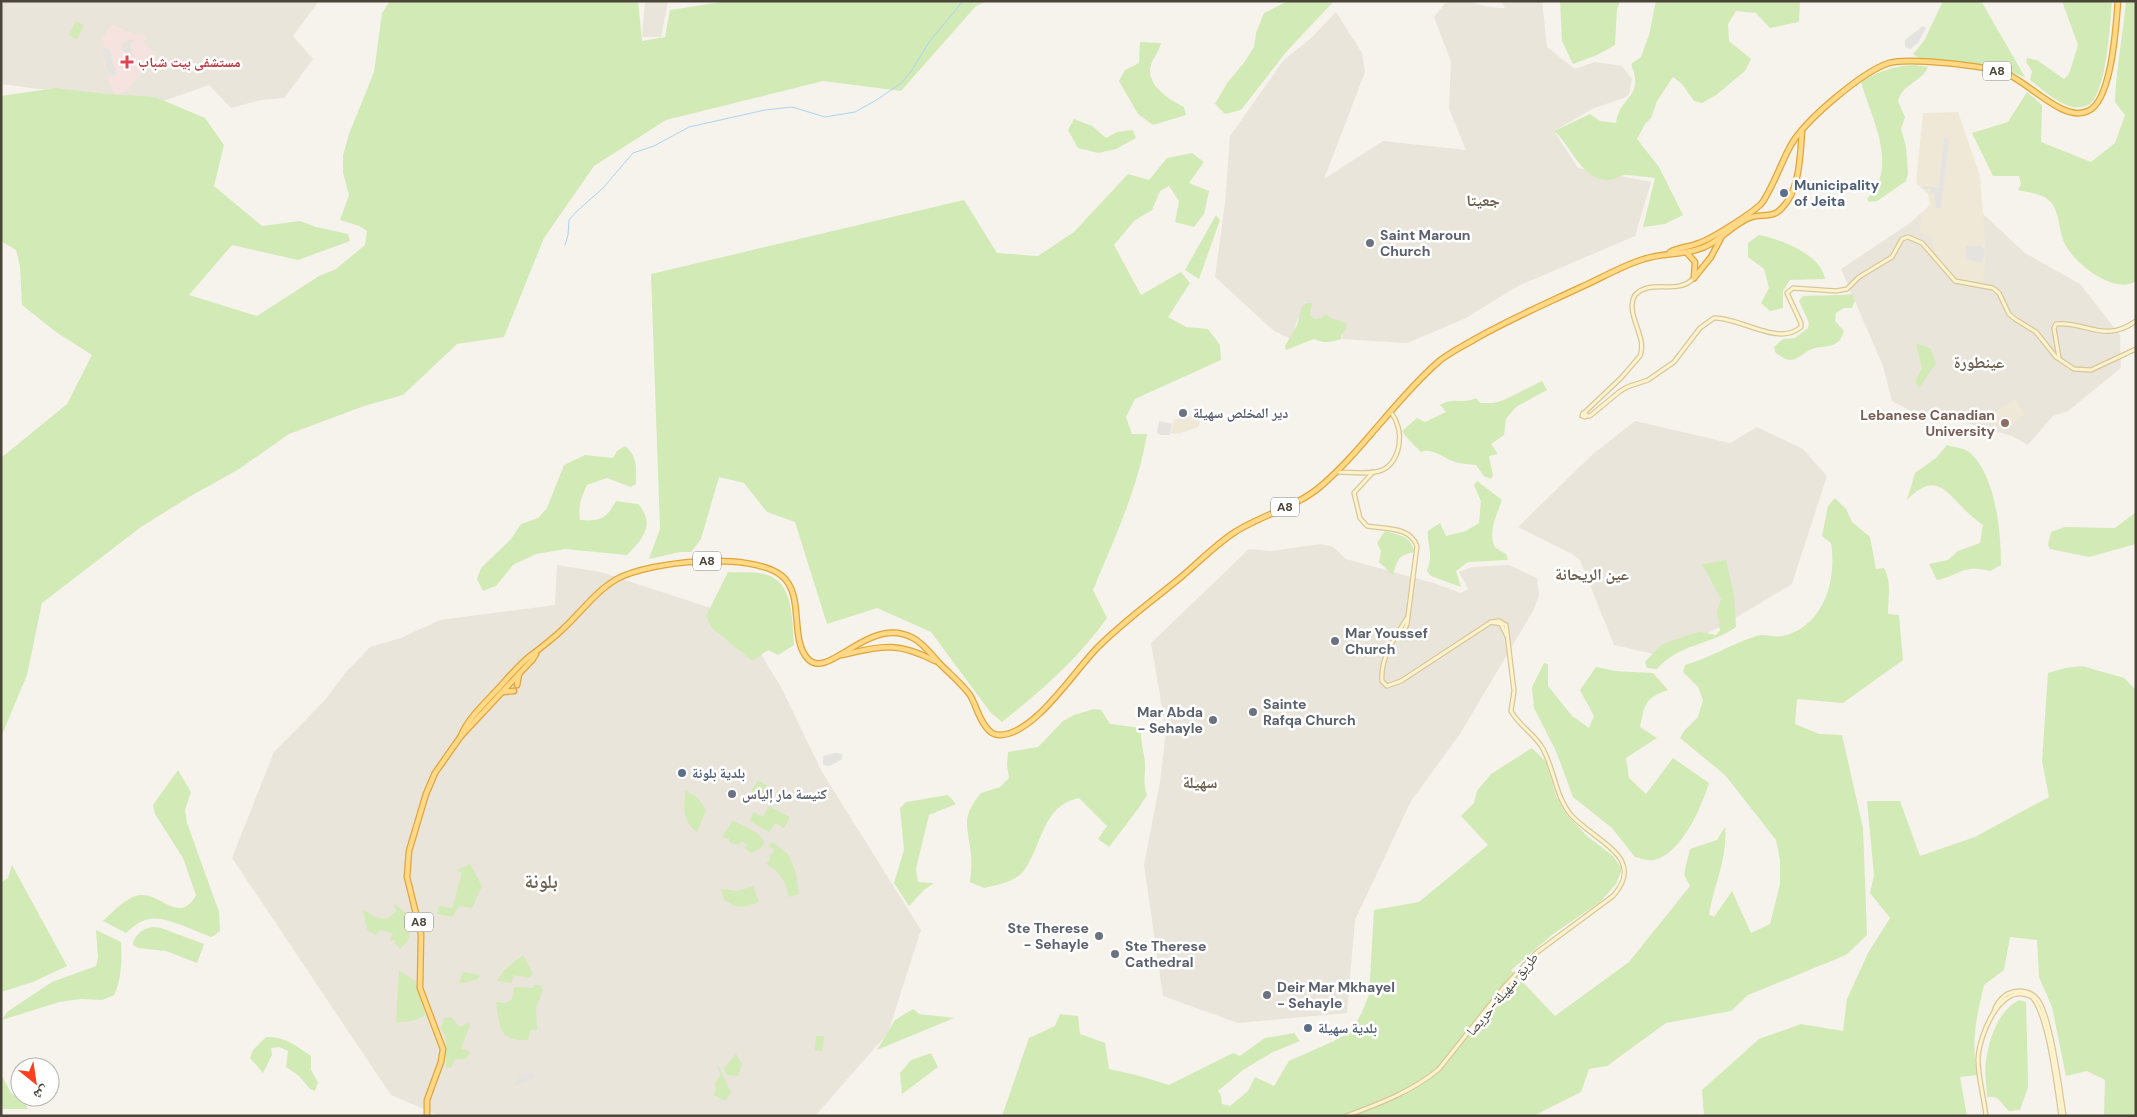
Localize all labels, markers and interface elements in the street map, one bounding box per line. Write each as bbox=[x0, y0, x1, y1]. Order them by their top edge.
place label: مستشفى بيت شباب bbox=[138, 53, 241, 71]
marker: مستشفى بيت شباب bbox=[120, 55, 134, 69]
road number: A8 bbox=[1983, 61, 2011, 80]
place label: Municipality of Jeita bbox=[1794, 176, 1880, 210]
marker: Municipality of Jeita bbox=[1778, 187, 1790, 199]
district label: جعيتا bbox=[1466, 190, 1500, 211]
place label: Saint Maroun Church bbox=[1380, 226, 1471, 260]
marker: Saint Maroun Church bbox=[1364, 237, 1376, 249]
district label: عينطورة bbox=[1954, 352, 2004, 373]
place label: دير المخلص سهيلة bbox=[1193, 404, 1288, 422]
place label: Lebanese Canadian University bbox=[1860, 406, 1996, 440]
marker: دير المخلص سهيلة bbox=[1177, 407, 1189, 419]
marker: Lebanese Canadian University bbox=[1999, 417, 2011, 429]
road number: A8 bbox=[1271, 498, 1299, 516]
road number: A8 bbox=[693, 552, 721, 570]
district label: عين الريحانة bbox=[1555, 564, 1629, 585]
place label: Mar Youssef Church bbox=[1345, 624, 1428, 658]
marker: Mar Youssef Church bbox=[1329, 635, 1341, 647]
place label: Sainte Rafqa Church bbox=[1263, 695, 1356, 729]
place label: Mar Abda - Sehayle bbox=[1137, 703, 1203, 737]
marker: Sainte Rafqa Church bbox=[1247, 706, 1259, 718]
marker: Mar Abda - Sehayle bbox=[1207, 714, 1219, 726]
place label: بلدية بلونة bbox=[692, 764, 745, 782]
marker: بلدية بلونة bbox=[676, 767, 688, 779]
district label: سهيلة bbox=[1183, 772, 1217, 793]
place label: كنيسة مار إلياس bbox=[742, 785, 827, 803]
marker: كنيسة مار إلياس bbox=[726, 788, 738, 800]
district label: بلونة bbox=[524, 869, 558, 894]
road number: A8 bbox=[405, 912, 433, 932]
place label: Ste Therese - Sehayle bbox=[1008, 919, 1089, 953]
marker: Ste Therese - Sehayle bbox=[1093, 930, 1105, 942]
place label: Ste Therese Cathedral bbox=[1125, 937, 1206, 971]
marker: Ste Therese Cathedral bbox=[1109, 948, 1121, 960]
street label: طريق سهيلة-حريصا bbox=[1462, 949, 1543, 1040]
place label: Deir Mar Mkhayel - Sehayle bbox=[1277, 978, 1395, 1012]
marker: Deir Mar Mkhayel - Sehayle bbox=[1261, 989, 1273, 1001]
place label: بلدية سهيلة bbox=[1318, 1019, 1377, 1037]
marker: بلدية سهيلة bbox=[1302, 1022, 1314, 1034]
north arrow bbox=[10, 1057, 60, 1107]
text: ش bbox=[30, 1082, 52, 1105]

